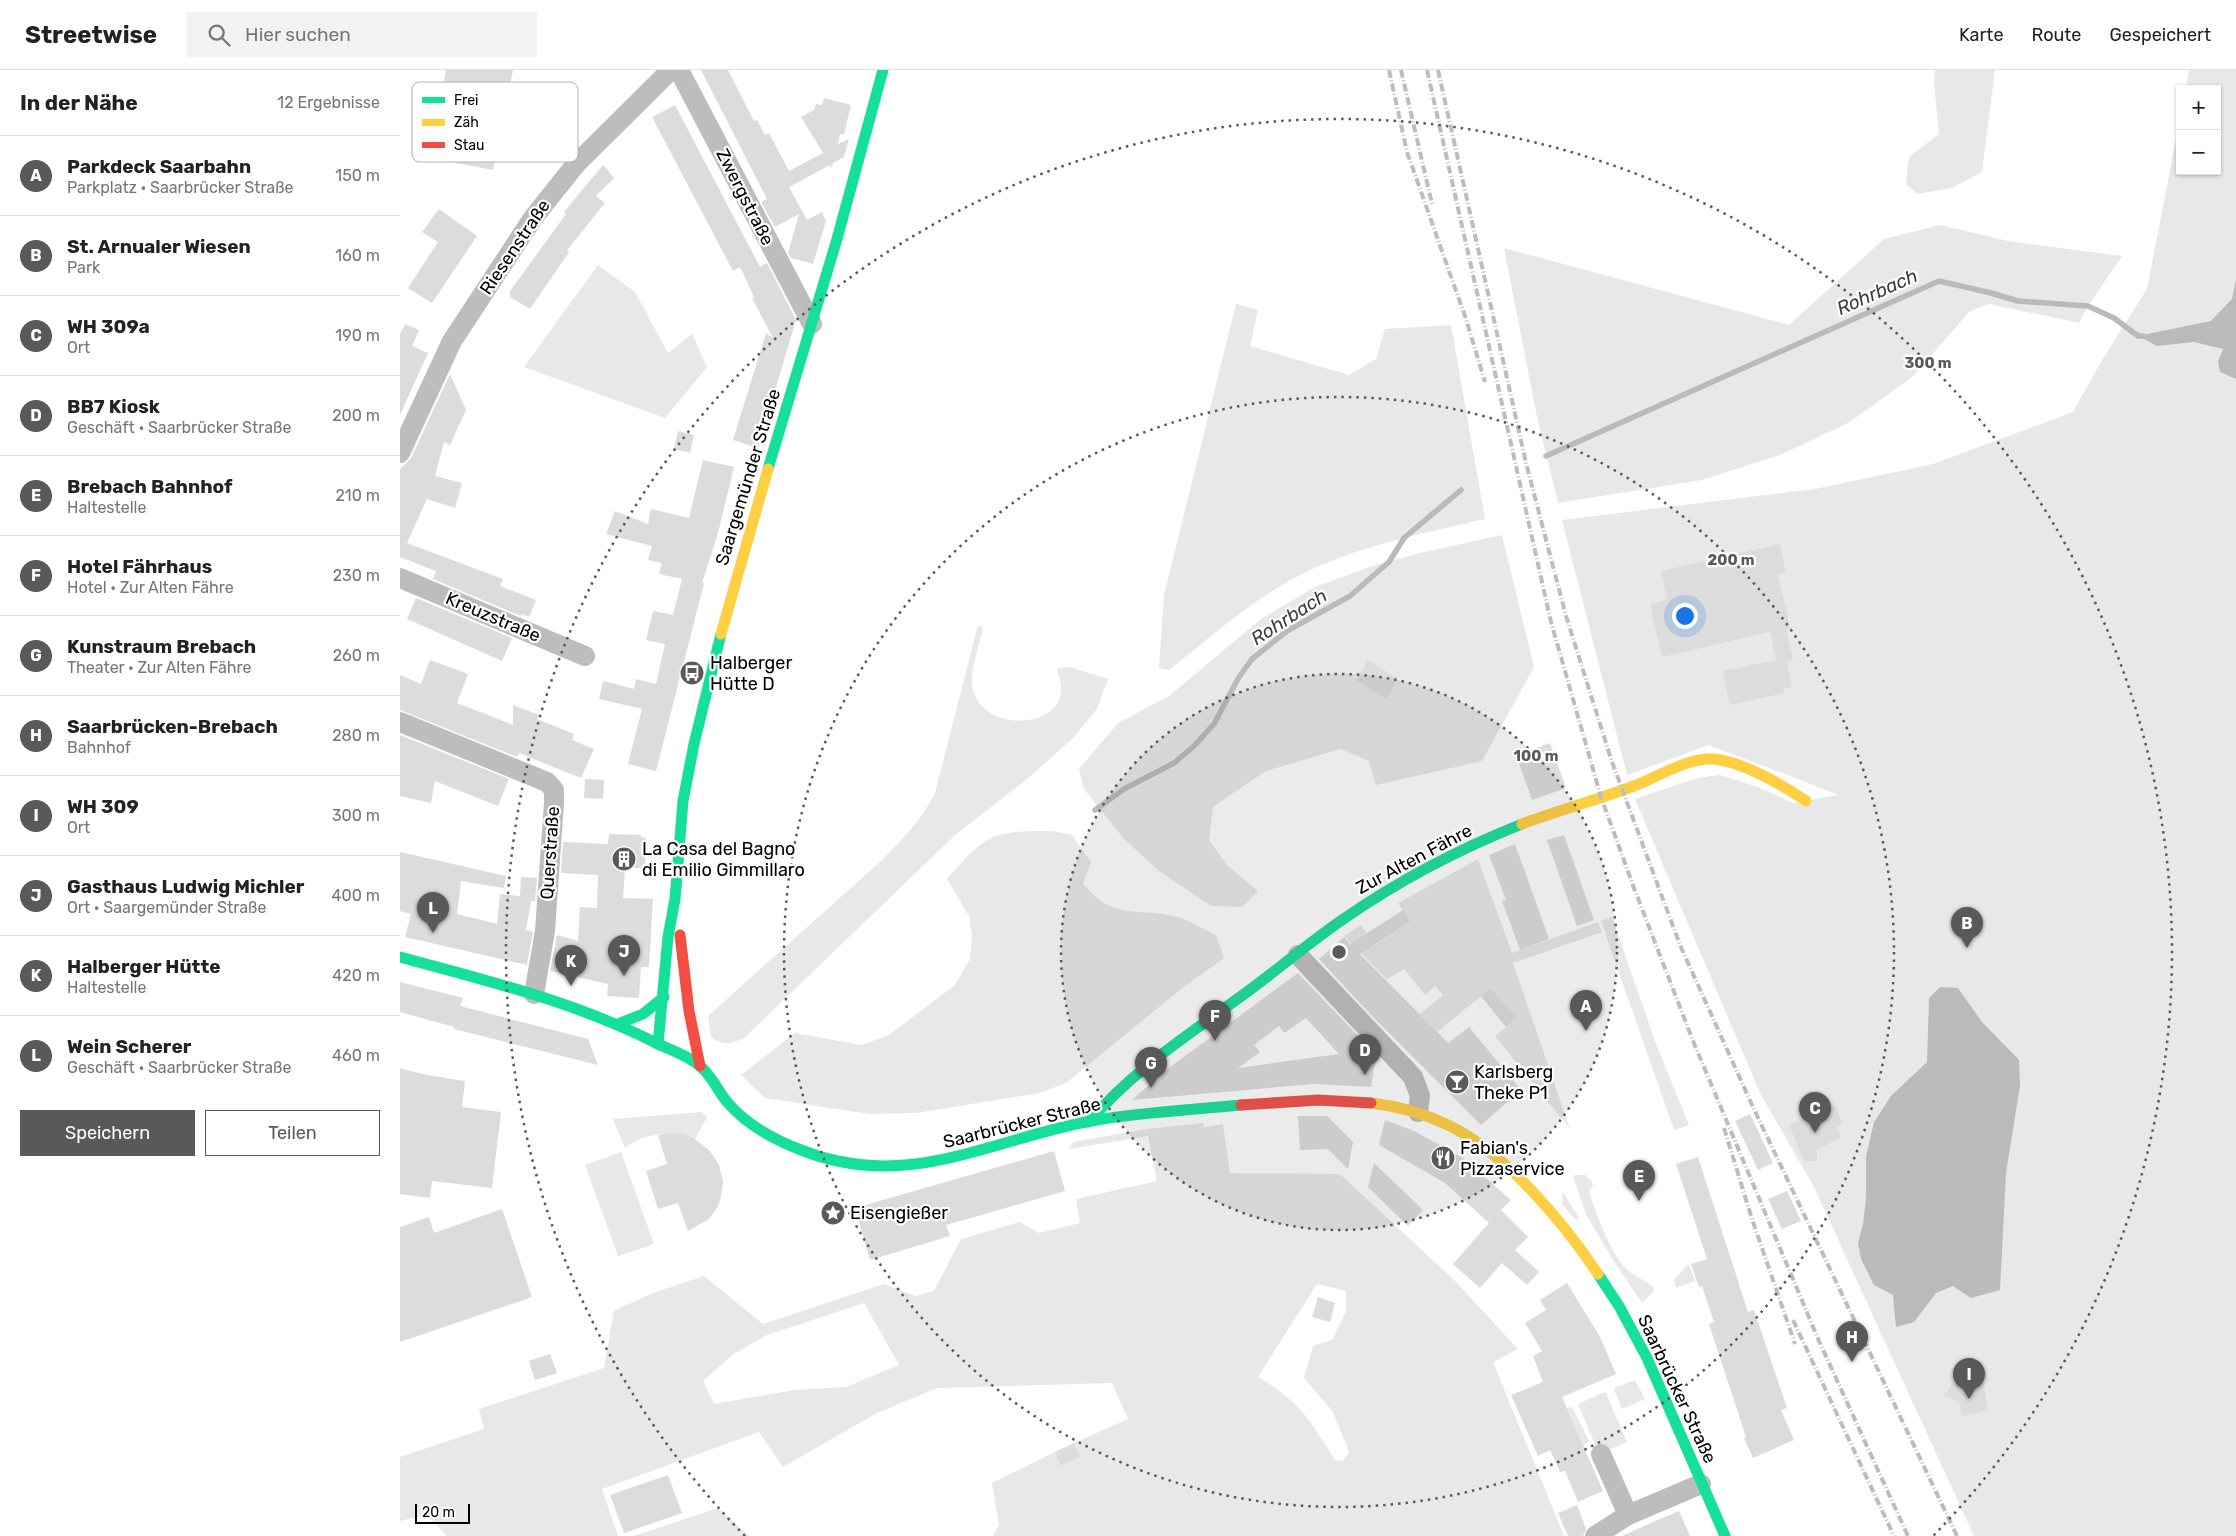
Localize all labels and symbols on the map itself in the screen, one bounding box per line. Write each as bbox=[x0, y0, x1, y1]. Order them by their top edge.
legend bbox=[412, 82, 578, 162]
text: Frei bbox=[454, 92, 478, 109]
text: Zäh bbox=[454, 114, 479, 131]
text: Stau bbox=[454, 137, 484, 154]
street label: Zwergstraße bbox=[711, 145, 779, 249]
street label: Riesenstraße bbox=[475, 195, 555, 299]
water label: Rohrbach bbox=[1833, 264, 1921, 320]
text: 300 m bbox=[1904, 354, 1952, 372]
street label: Saargemünder Straße bbox=[711, 386, 785, 568]
text: 200 m bbox=[1707, 551, 1755, 569]
water label: Rohrbach bbox=[1246, 584, 1332, 650]
street label: Kreuzstraße bbox=[442, 587, 544, 647]
your location bbox=[1672, 603, 1698, 629]
place label: Halberger Hütte D bbox=[710, 652, 792, 695]
bus stop icon: Halberger Hütte D bbox=[679, 660, 705, 686]
text: 100 m bbox=[1514, 747, 1558, 765]
street label: Querstraße bbox=[536, 806, 564, 900]
street label: Zur Alten Fähre bbox=[1352, 819, 1476, 899]
place label: La Casa del Bagno di Emilio Gimmillaro bbox=[642, 838, 805, 881]
building icon: La Casa del Bagno di Emilio Gimmillaro bbox=[611, 846, 637, 872]
pin: L bbox=[417, 892, 449, 933]
pin: B bbox=[1951, 907, 1983, 948]
pin: J bbox=[608, 935, 640, 976]
centre of rings bbox=[1330, 943, 1348, 961]
pin: K bbox=[555, 945, 587, 986]
pin: A bbox=[1570, 990, 1602, 1031]
pin: F bbox=[1199, 1000, 1231, 1041]
pin: D bbox=[1349, 1034, 1381, 1075]
pin: G bbox=[1135, 1047, 1167, 1088]
place label: Karlsberg Theke P1 bbox=[1474, 1061, 1553, 1104]
bar icon: Karlsberg Theke P1 bbox=[1444, 1069, 1470, 1095]
pin: C bbox=[1799, 1092, 1831, 1133]
street label: Saarbrücker Straße bbox=[941, 1093, 1103, 1153]
place label: Fabian's Pizzaservice bbox=[1460, 1137, 1565, 1180]
restaurant icon: Fabian's Pizzaservice bbox=[1430, 1145, 1456, 1171]
pin: E bbox=[1623, 1160, 1655, 1201]
place icon: Eisengießer bbox=[820, 1200, 846, 1226]
place label: Eisengießer bbox=[850, 1202, 948, 1224]
street label: Saarbrücker Straße bbox=[1633, 1311, 1721, 1467]
pin: H bbox=[1836, 1321, 1868, 1362]
pin: I bbox=[1953, 1358, 1985, 1399]
scale bar bbox=[415, 1501, 470, 1524]

